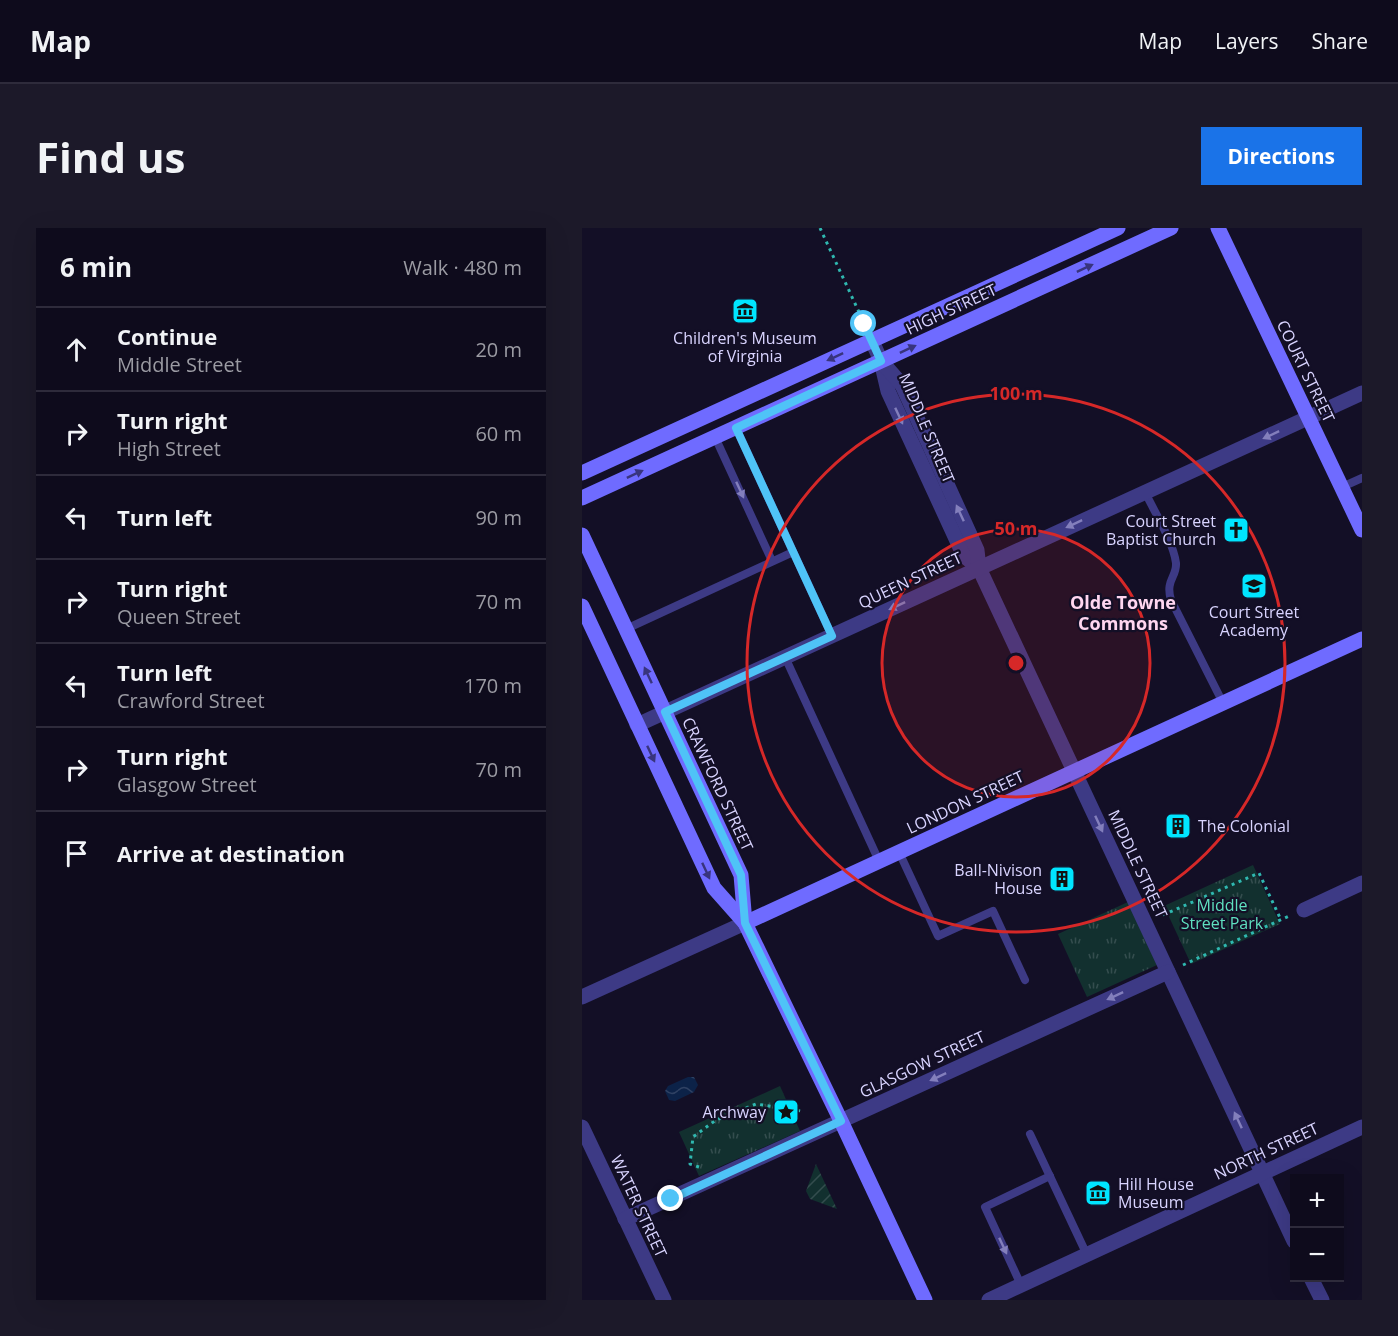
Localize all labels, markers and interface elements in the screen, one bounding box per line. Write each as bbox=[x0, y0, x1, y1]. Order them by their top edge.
text: Map bbox=[30, 22, 91, 60]
text: Map bbox=[1139, 27, 1182, 55]
text: Layers bbox=[1215, 27, 1279, 55]
text: Share bbox=[1312, 27, 1368, 55]
button: Directions bbox=[1201, 127, 1362, 185]
text: Find us bbox=[36, 128, 185, 185]
text: 6 min bbox=[60, 249, 132, 285]
text: Walk · 480 m bbox=[403, 254, 522, 281]
one-way arrow bbox=[1077, 263, 1094, 272]
street label: HIGH STREET bbox=[902, 278, 1000, 340]
museum icon: Children's Museum of Virginia bbox=[730, 296, 760, 326]
route start bbox=[850, 310, 876, 336]
street label: COURT STREET bbox=[1272, 316, 1340, 426]
text: Continue bbox=[117, 321, 217, 351]
place label: Children's Museum of Virginia bbox=[673, 327, 817, 367]
icon: ahead bbox=[60, 333, 93, 366]
text: 20 m bbox=[475, 336, 522, 363]
one-way arrow bbox=[899, 344, 917, 354]
text: Middle Street bbox=[117, 351, 242, 378]
one-way arrow bbox=[827, 353, 844, 362]
street label: MIDDLE STREET bbox=[894, 370, 960, 487]
text: 100 m bbox=[989, 381, 1043, 405]
text: Turn right bbox=[117, 405, 228, 435]
one-way arrow bbox=[895, 408, 904, 425]
icon: right bbox=[60, 417, 93, 450]
text: 60 m bbox=[475, 420, 522, 447]
one-way arrow bbox=[1262, 430, 1279, 439]
text: High Street bbox=[117, 435, 221, 462]
one-way arrow bbox=[627, 469, 645, 479]
one-way arrow bbox=[735, 482, 744, 499]
icon: left bbox=[60, 501, 93, 534]
text: Turn left bbox=[117, 502, 212, 532]
text: 90 m bbox=[475, 504, 522, 531]
one-way arrow bbox=[956, 505, 965, 522]
place label: Court Street Baptist Church bbox=[1106, 510, 1216, 550]
church icon: Court Street Baptist Church bbox=[1221, 515, 1251, 545]
text: 50 m bbox=[995, 516, 1037, 540]
one-way arrow bbox=[1066, 520, 1083, 529]
street label: QUEEN STREET bbox=[855, 546, 966, 614]
school or university icon: Court Street Academy bbox=[1239, 571, 1269, 601]
text: Turn right bbox=[117, 573, 228, 603]
icon: right bbox=[60, 585, 93, 618]
text: 70 m bbox=[475, 588, 522, 615]
district label: Olde Towne Commons bbox=[1070, 590, 1176, 635]
one-way arrow bbox=[888, 601, 906, 611]
place label: Court Street Academy bbox=[1209, 601, 1300, 641]
text: Queen Street bbox=[117, 603, 241, 630]
centre of rings bbox=[1006, 653, 1026, 673]
text: Turn left bbox=[117, 657, 212, 687]
one-way arrow bbox=[643, 667, 652, 684]
icon: left bbox=[60, 669, 93, 702]
text: 170 m bbox=[464, 672, 522, 699]
text: Crawford Street bbox=[117, 687, 265, 714]
street label: CRAWFORD STREET bbox=[677, 714, 759, 855]
text: Turn right bbox=[117, 741, 228, 771]
one-way arrow bbox=[647, 745, 656, 762]
icon: right bbox=[60, 753, 93, 786]
text: 70 m bbox=[475, 756, 522, 783]
street label: LONDON STREET bbox=[903, 765, 1027, 839]
text: Glasgow Street bbox=[117, 771, 257, 798]
street label: MIDDLE STREET bbox=[1103, 806, 1173, 922]
building icon: The Colonial bbox=[1163, 811, 1193, 841]
place label: The Colonial bbox=[1198, 815, 1290, 837]
one-way arrow bbox=[1095, 816, 1104, 833]
icon: arrive bbox=[60, 837, 93, 870]
text: Arrive at destination bbox=[117, 838, 345, 868]
place label: Ball-Nivison House bbox=[954, 859, 1042, 899]
one-way arrow bbox=[701, 862, 710, 879]
building icon: Ball-Nivison House bbox=[1047, 864, 1077, 894]
park label: Middle Street Park bbox=[1181, 894, 1264, 934]
one-way arrow bbox=[1105, 991, 1123, 1001]
street label: GLASGOW STREET bbox=[856, 1025, 988, 1103]
one-way arrow bbox=[928, 1072, 946, 1082]
place icon: Archway bbox=[771, 1097, 801, 1127]
place label: Archway bbox=[703, 1101, 767, 1123]
one-way arrow bbox=[1233, 1112, 1242, 1129]
street label: NORTH STREET bbox=[1210, 1117, 1322, 1185]
street label: WATER STREET bbox=[606, 1151, 672, 1261]
place label: Hill House Museum bbox=[1118, 1173, 1194, 1213]
map controls bbox=[1290, 1174, 1344, 1282]
button: + bbox=[1290, 1174, 1344, 1228]
museum icon: Hill House Museum bbox=[1083, 1178, 1113, 1208]
route end bbox=[657, 1185, 683, 1211]
button: − bbox=[1290, 1228, 1344, 1282]
one-way arrow bbox=[999, 1237, 1008, 1254]

